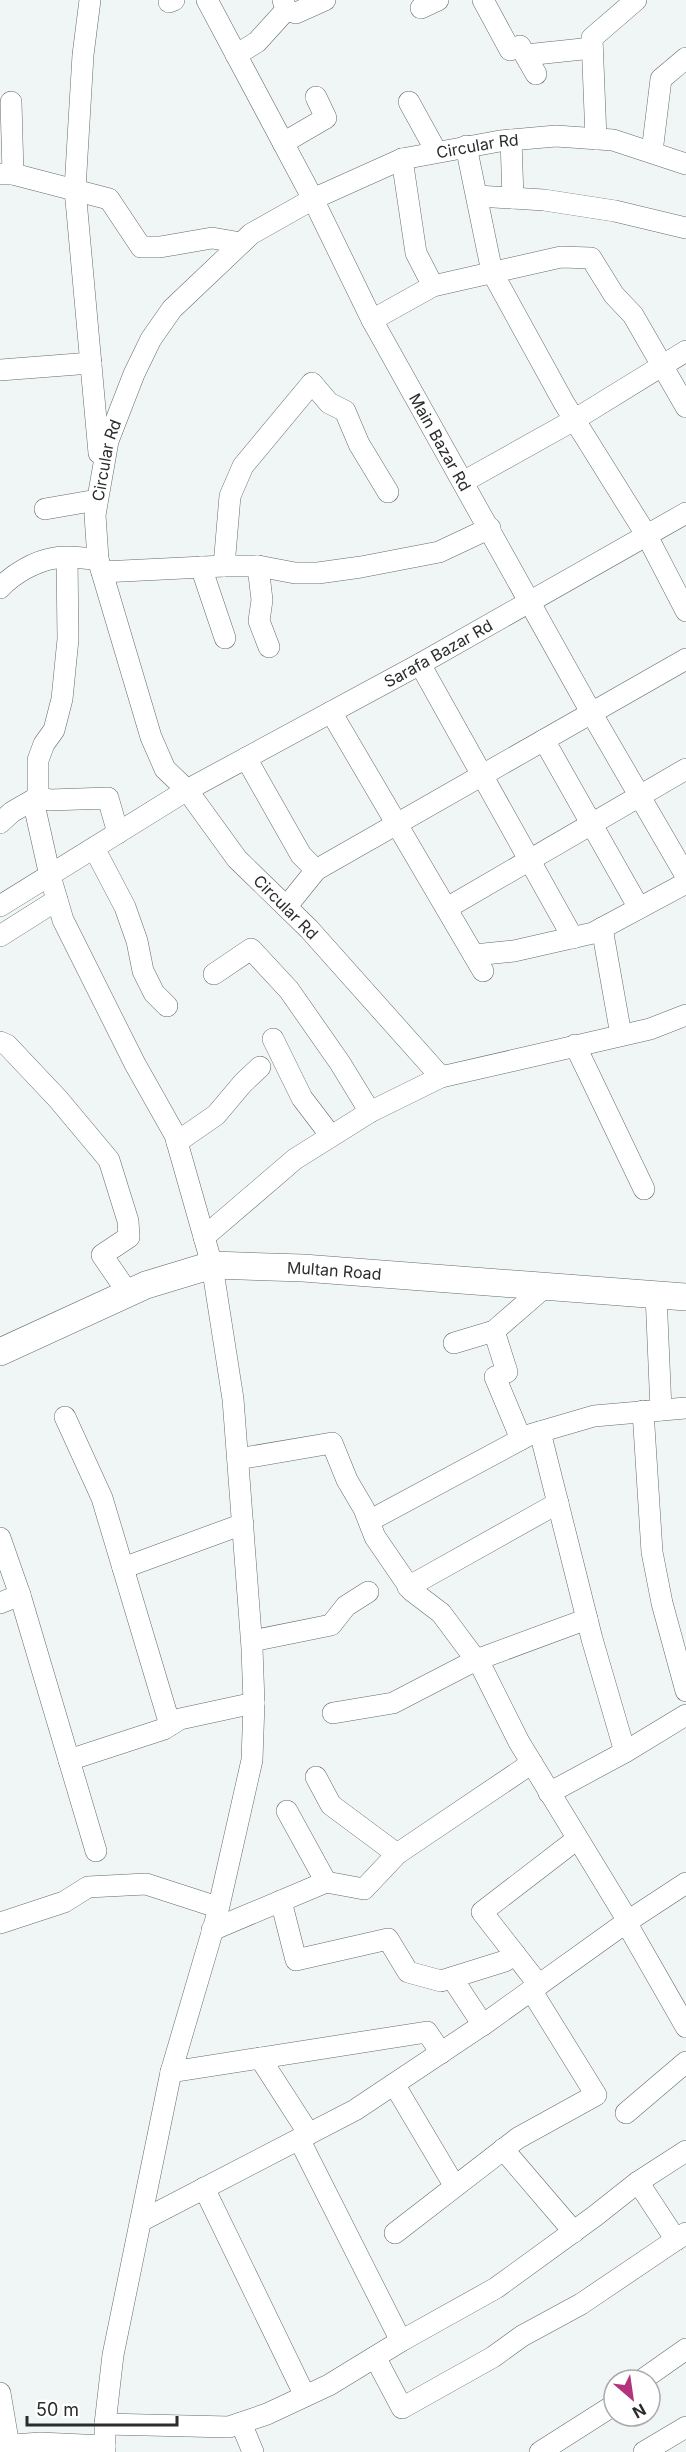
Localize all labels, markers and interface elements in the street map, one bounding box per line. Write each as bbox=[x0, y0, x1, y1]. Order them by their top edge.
street label: Circular Rd bbox=[435, 129, 519, 163]
street label: Main Bazar Rd bbox=[405, 390, 475, 495]
street label: Circular Rd bbox=[88, 417, 125, 503]
street label: Sarafa Bazar Rd bbox=[381, 615, 496, 692]
street label: Circular Rd bbox=[250, 871, 322, 943]
street label: Multan Road bbox=[287, 1257, 382, 1284]
north arrow bbox=[602, 2368, 662, 2428]
scale bar bbox=[27, 2389, 177, 2427]
text: 50 m bbox=[36, 2399, 79, 2420]
text: N bbox=[629, 2399, 649, 2423]

